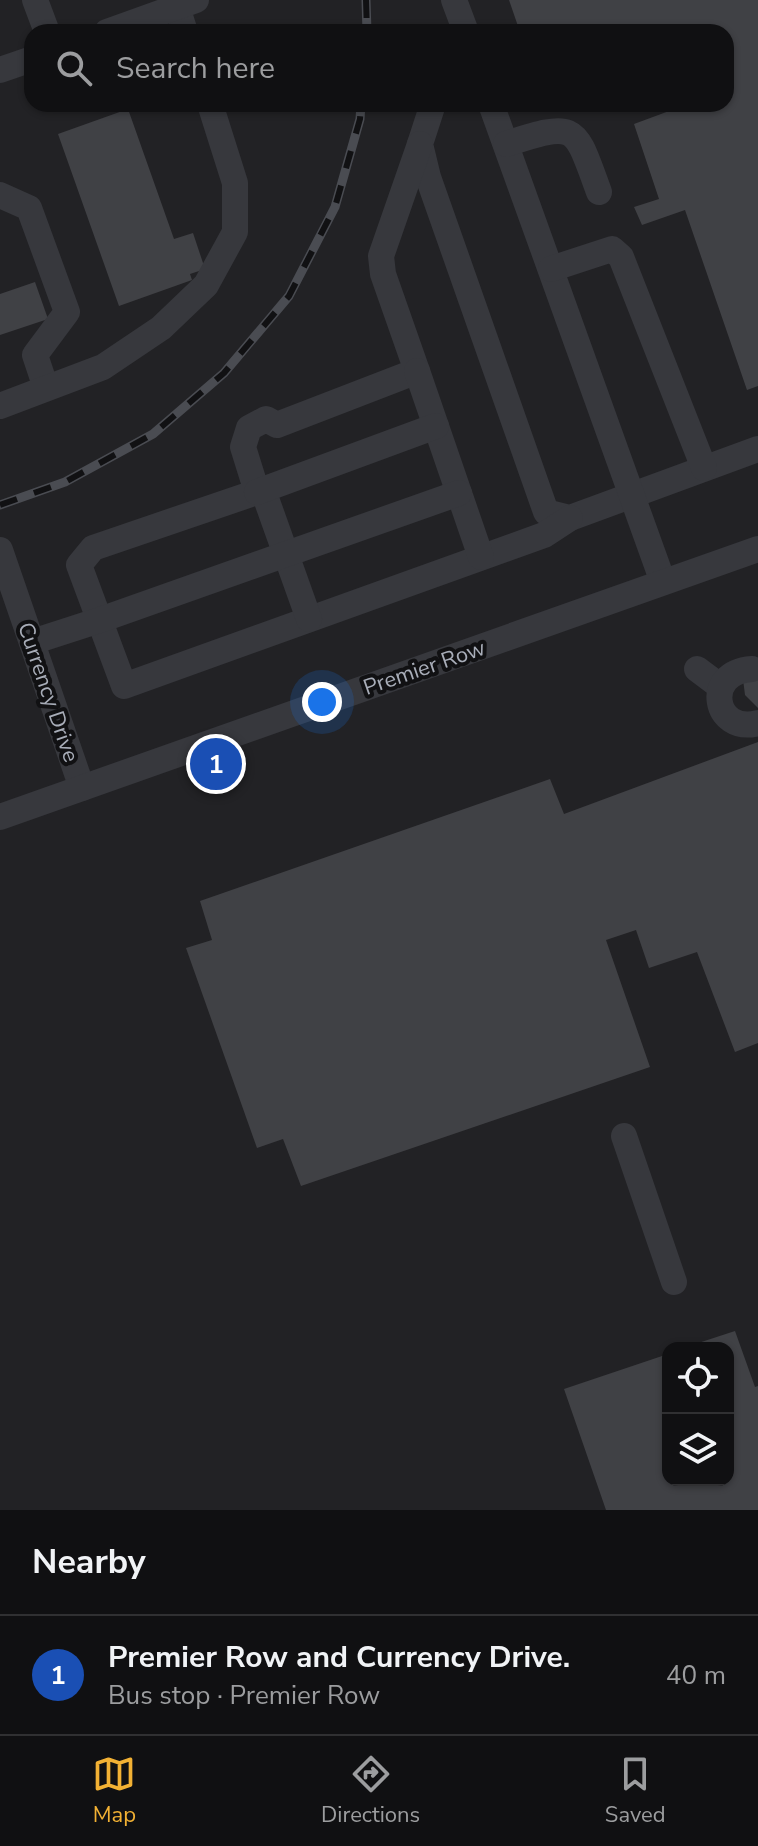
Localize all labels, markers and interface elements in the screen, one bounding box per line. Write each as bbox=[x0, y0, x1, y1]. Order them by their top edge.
search box bbox=[24, 24, 734, 112]
icon: search bbox=[52, 46, 96, 90]
text: Search here bbox=[116, 48, 275, 89]
street label: Currency Drive bbox=[10, 618, 86, 766]
street label: Premier Row bbox=[359, 633, 489, 703]
your location bbox=[302, 682, 342, 722]
pin: 1 bbox=[190, 734, 242, 794]
map controls bbox=[662, 1342, 734, 1486]
button: locate bbox=[662, 1342, 734, 1414]
button: layers bbox=[662, 1414, 734, 1486]
text: Nearby bbox=[32, 1539, 146, 1585]
text: Premier Row and Currency Drive. bbox=[108, 1637, 570, 1678]
text: 1 bbox=[50, 1658, 66, 1693]
text: 40 m bbox=[666, 1658, 726, 1693]
text: Bus stop · Premier Row bbox=[108, 1678, 380, 1713]
tab: Map bbox=[92, 1752, 136, 1830]
tab: Directions bbox=[321, 1752, 420, 1830]
tab: Saved bbox=[605, 1752, 666, 1830]

